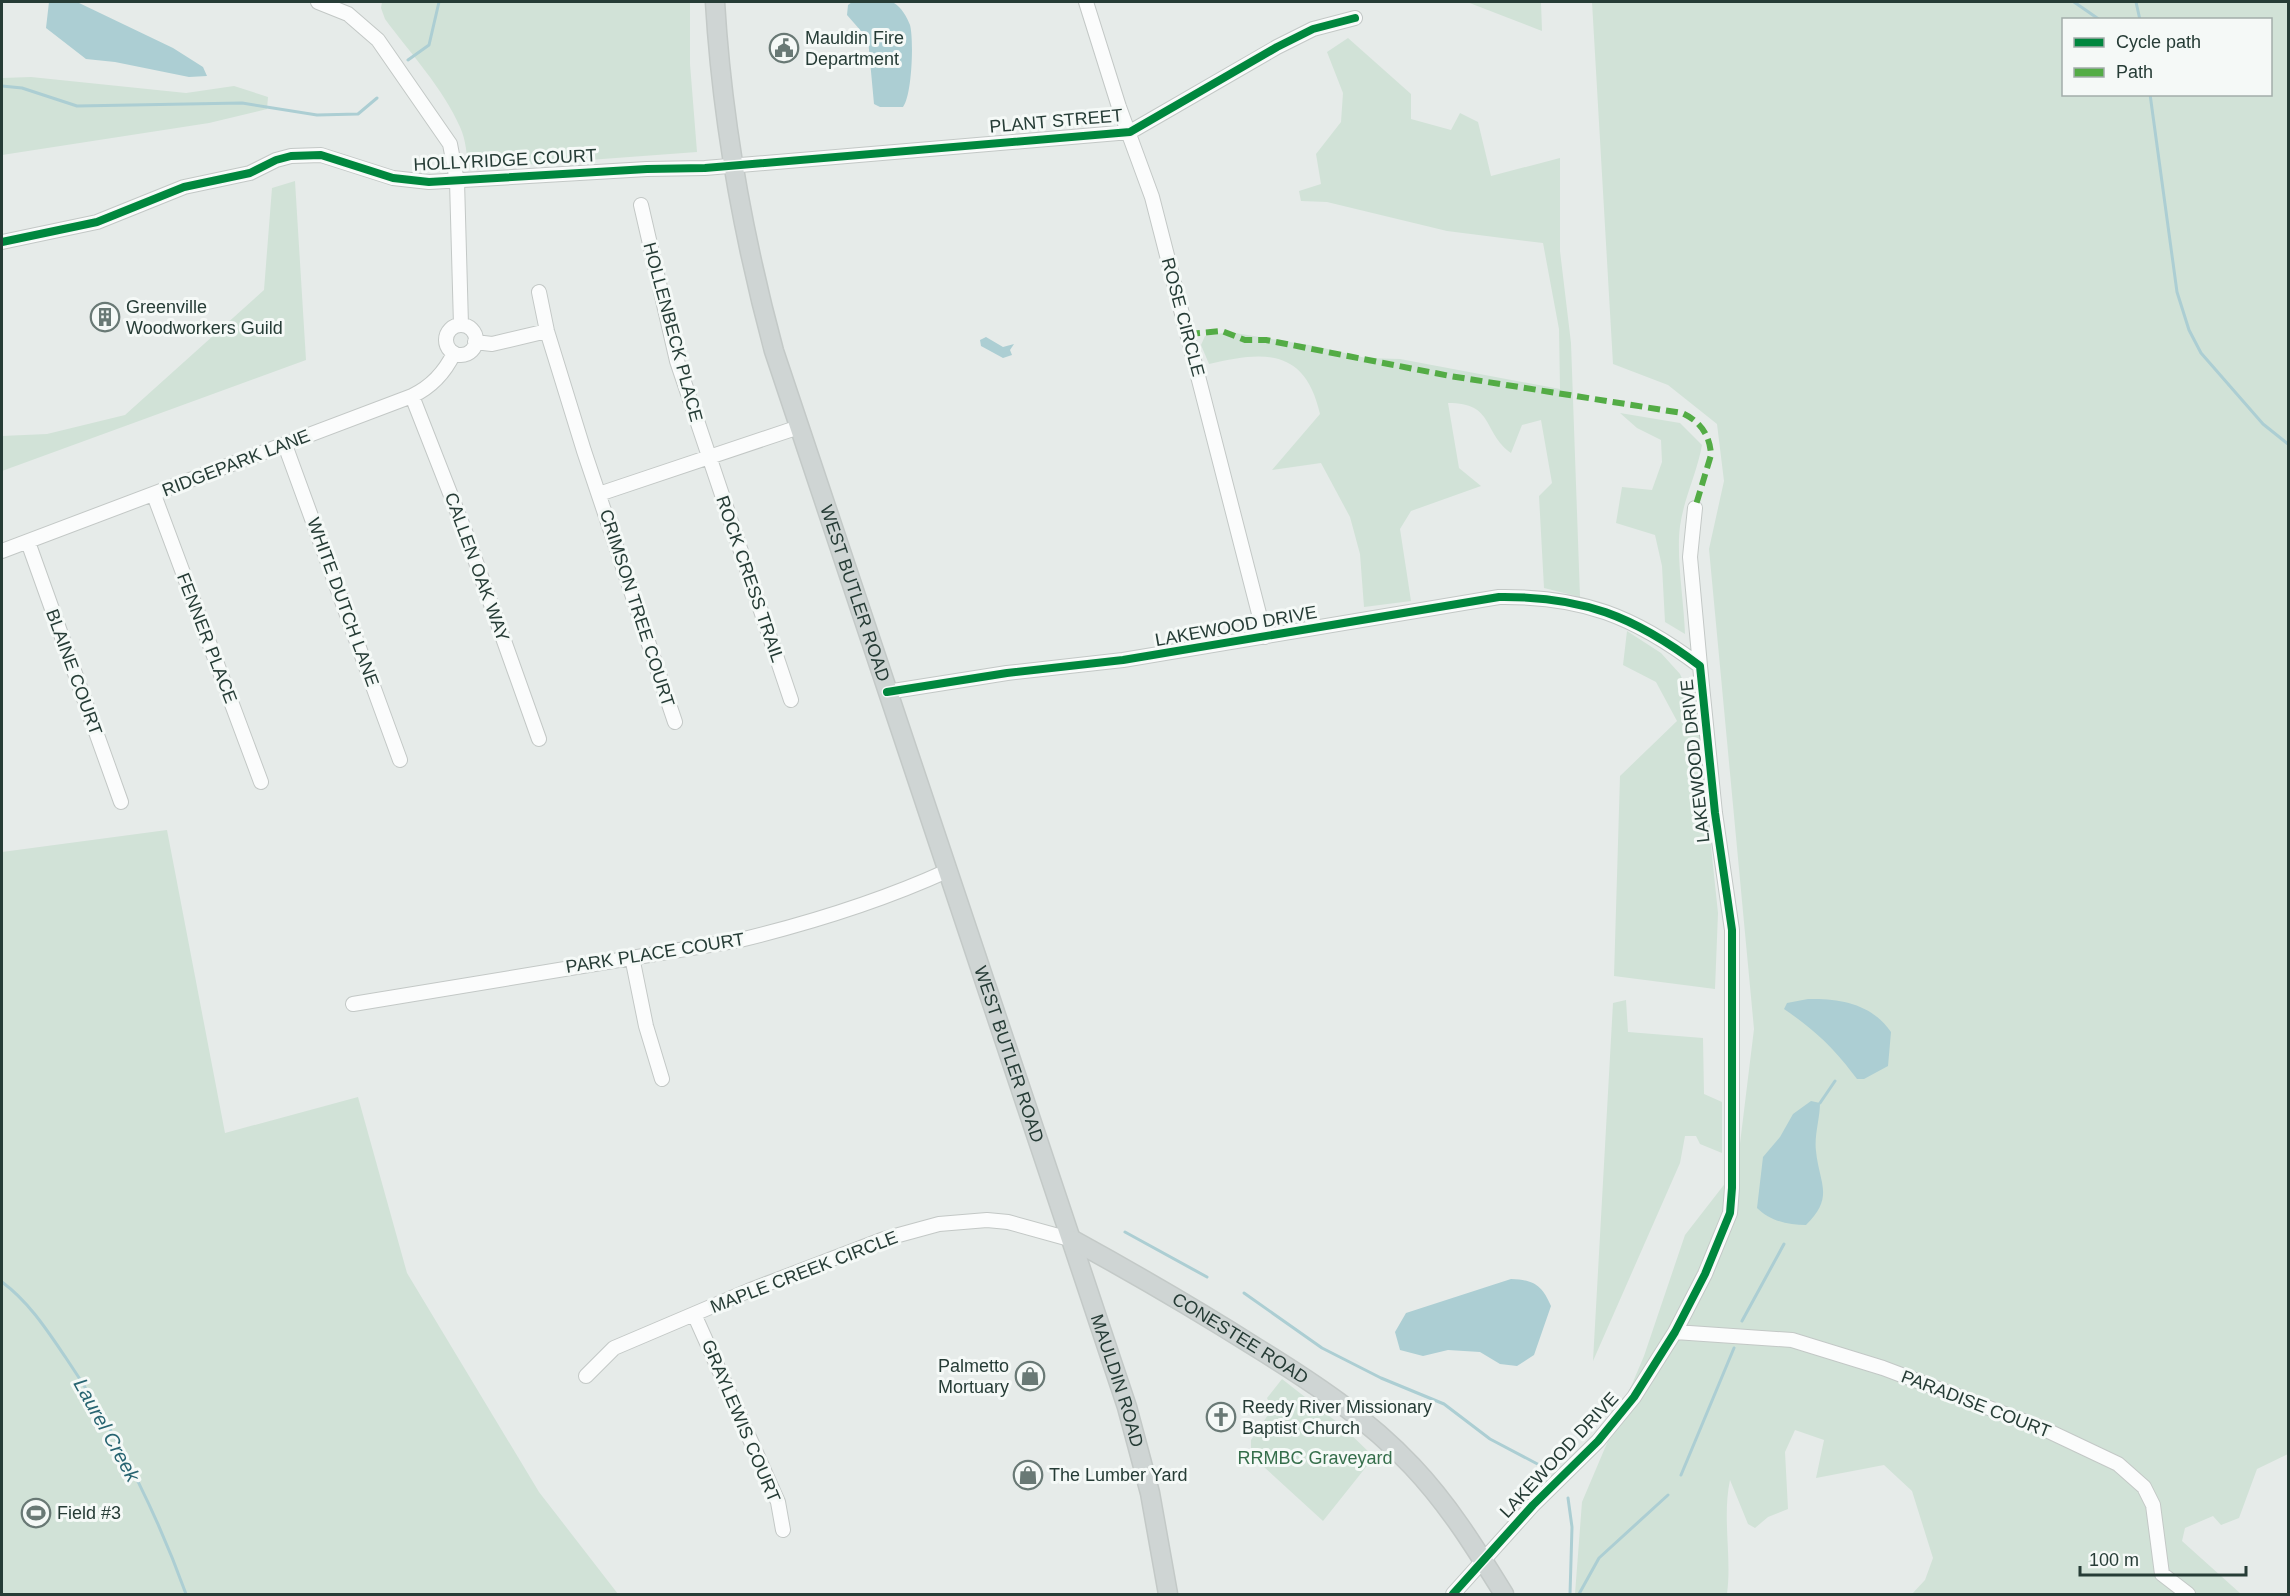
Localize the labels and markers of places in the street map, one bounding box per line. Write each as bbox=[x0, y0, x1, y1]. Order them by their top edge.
place label: Mauldin Fire Department bbox=[805, 28, 904, 69]
public building icon: Mauldin Fire Department bbox=[768, 32, 800, 64]
place label: Greenville Woodworkers Guild bbox=[126, 297, 283, 338]
building icon: Greenville Woodworkers Guild bbox=[89, 301, 121, 333]
place label: Palmetto Mortuary bbox=[938, 1356, 1009, 1397]
shop icon: Palmetto Mortuary bbox=[1014, 1360, 1046, 1392]
place label: Reedy River Missionary Baptist Church bbox=[1242, 1397, 1432, 1438]
church icon: Reedy River Missionary Baptist Church bbox=[1205, 1401, 1237, 1433]
shop icon: The Lumber Yard bbox=[1012, 1459, 1044, 1491]
place label: The Lumber Yard bbox=[1049, 1465, 1187, 1485]
sports icon: Field #3 bbox=[20, 1497, 52, 1529]
place label: Field #3 bbox=[57, 1503, 121, 1523]

